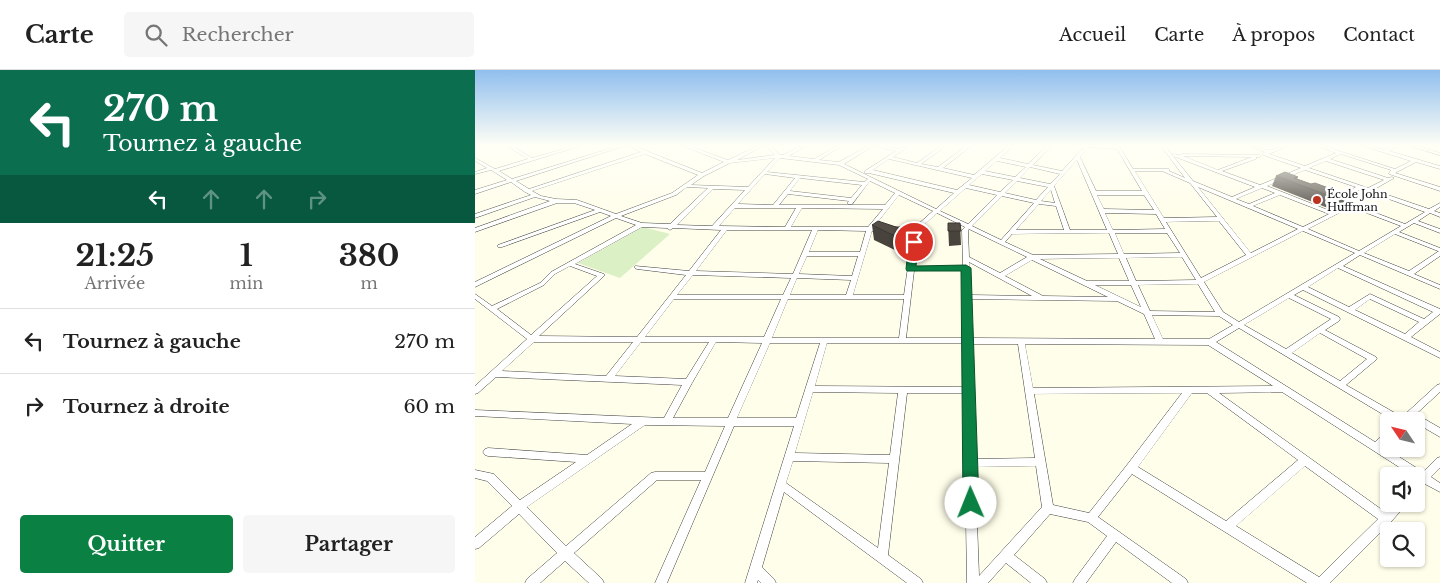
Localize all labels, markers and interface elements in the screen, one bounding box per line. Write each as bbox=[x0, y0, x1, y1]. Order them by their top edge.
search box bbox=[124, 12, 474, 57]
text: Carte bbox=[25, 20, 94, 49]
icon: search bbox=[142, 21, 170, 49]
text: Rechercher bbox=[182, 23, 294, 46]
text: Accueil bbox=[1059, 24, 1126, 46]
text: Carte bbox=[1154, 24, 1204, 46]
text: À propos bbox=[1232, 24, 1315, 46]
text: Contact bbox=[1343, 24, 1415, 46]
text: 270 m bbox=[103, 87, 218, 130]
icon: left bbox=[20, 90, 85, 155]
text: Tournez à gauche bbox=[103, 130, 302, 157]
icon: left bbox=[144, 185, 172, 213]
icon: ahead bbox=[197, 185, 225, 213]
icon: ahead bbox=[250, 185, 278, 213]
icon: right bbox=[303, 185, 331, 213]
place label: École John Huffman bbox=[1327, 187, 1388, 214]
marker: École John Huffman bbox=[1311, 194, 1323, 206]
pin bbox=[893, 221, 935, 263]
icon: arrive bbox=[900, 228, 928, 256]
text: 21:25 bbox=[76, 237, 154, 274]
text: 1 bbox=[240, 237, 253, 274]
text: 380 bbox=[339, 237, 399, 274]
text: Arrivée bbox=[84, 273, 145, 293]
text: min bbox=[230, 273, 263, 293]
text: m bbox=[360, 273, 378, 293]
icon: left bbox=[20, 327, 48, 355]
text: Tournez à gauche bbox=[63, 330, 241, 353]
text: 270 m bbox=[394, 330, 455, 353]
icon: right bbox=[20, 392, 48, 420]
text: Tournez à droite bbox=[63, 395, 230, 418]
text: 60 m bbox=[403, 395, 455, 418]
north arrow bbox=[1380, 412, 1425, 458]
map controls bbox=[1380, 412, 1425, 567]
button: sound bbox=[1380, 467, 1425, 512]
position arrow bbox=[944, 476, 996, 528]
button: Quitter bbox=[20, 515, 233, 573]
button: Partager bbox=[243, 515, 455, 573]
button: search bbox=[1380, 522, 1425, 567]

